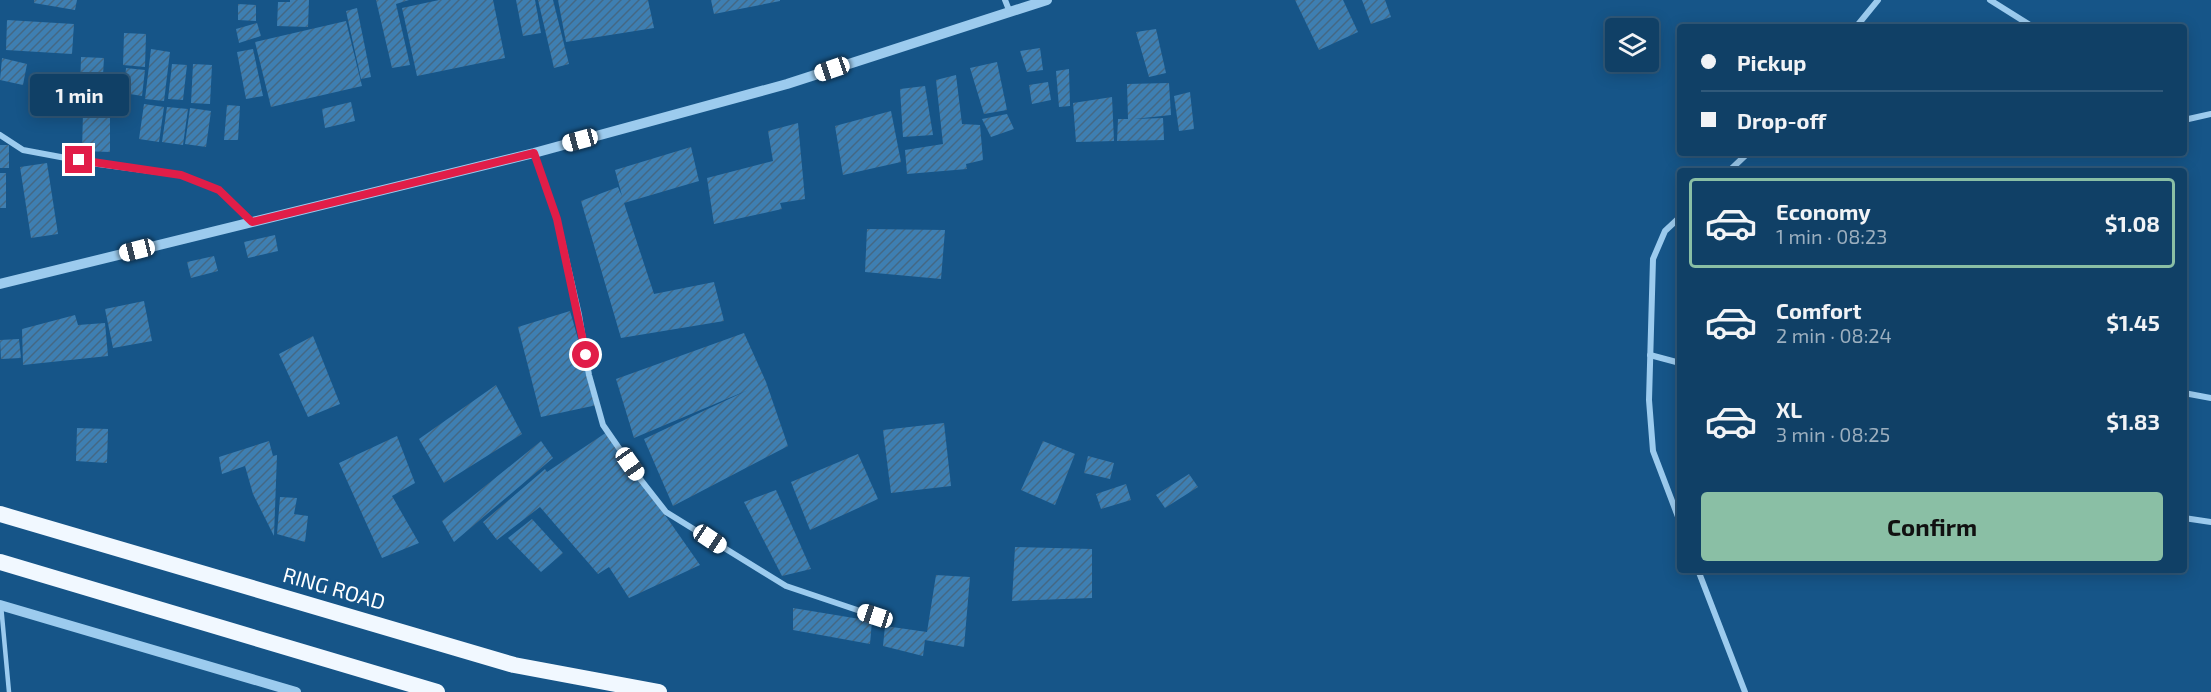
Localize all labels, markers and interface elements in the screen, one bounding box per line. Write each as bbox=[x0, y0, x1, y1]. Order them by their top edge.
map controls bbox=[1605, 18, 1659, 72]
button: layers bbox=[1605, 18, 1659, 72]
text: Pickup bbox=[1737, 49, 1806, 75]
car bbox=[812, 55, 852, 83]
callout: 1 min bbox=[29, 73, 128, 115]
text: 1 min bbox=[55, 83, 104, 107]
text: Drop-off bbox=[1737, 107, 1826, 133]
car bbox=[560, 127, 600, 153]
route end bbox=[65, 146, 92, 173]
icon: car bbox=[1704, 196, 1758, 250]
text: Economy bbox=[1776, 198, 1871, 224]
text: $1.08 bbox=[2105, 210, 2160, 236]
text: 1 min · 08:23 bbox=[1776, 224, 1887, 248]
car bbox=[117, 237, 157, 263]
icon: car bbox=[1704, 295, 1758, 349]
text: Comfort bbox=[1776, 297, 1861, 323]
text: $1.45 bbox=[2106, 309, 2160, 335]
text: 2 min · 08:24 bbox=[1776, 323, 1892, 347]
route start bbox=[572, 341, 599, 368]
icon: car bbox=[1704, 394, 1758, 448]
text: XL bbox=[1776, 396, 1802, 422]
text: $1.83 bbox=[2106, 408, 2160, 434]
text: 3 min · 08:25 bbox=[1776, 422, 1890, 446]
car bbox=[612, 444, 648, 484]
button: Confirm bbox=[1701, 492, 2163, 561]
car bbox=[690, 521, 730, 557]
street label: RING ROAD bbox=[280, 561, 388, 614]
car bbox=[855, 602, 895, 630]

